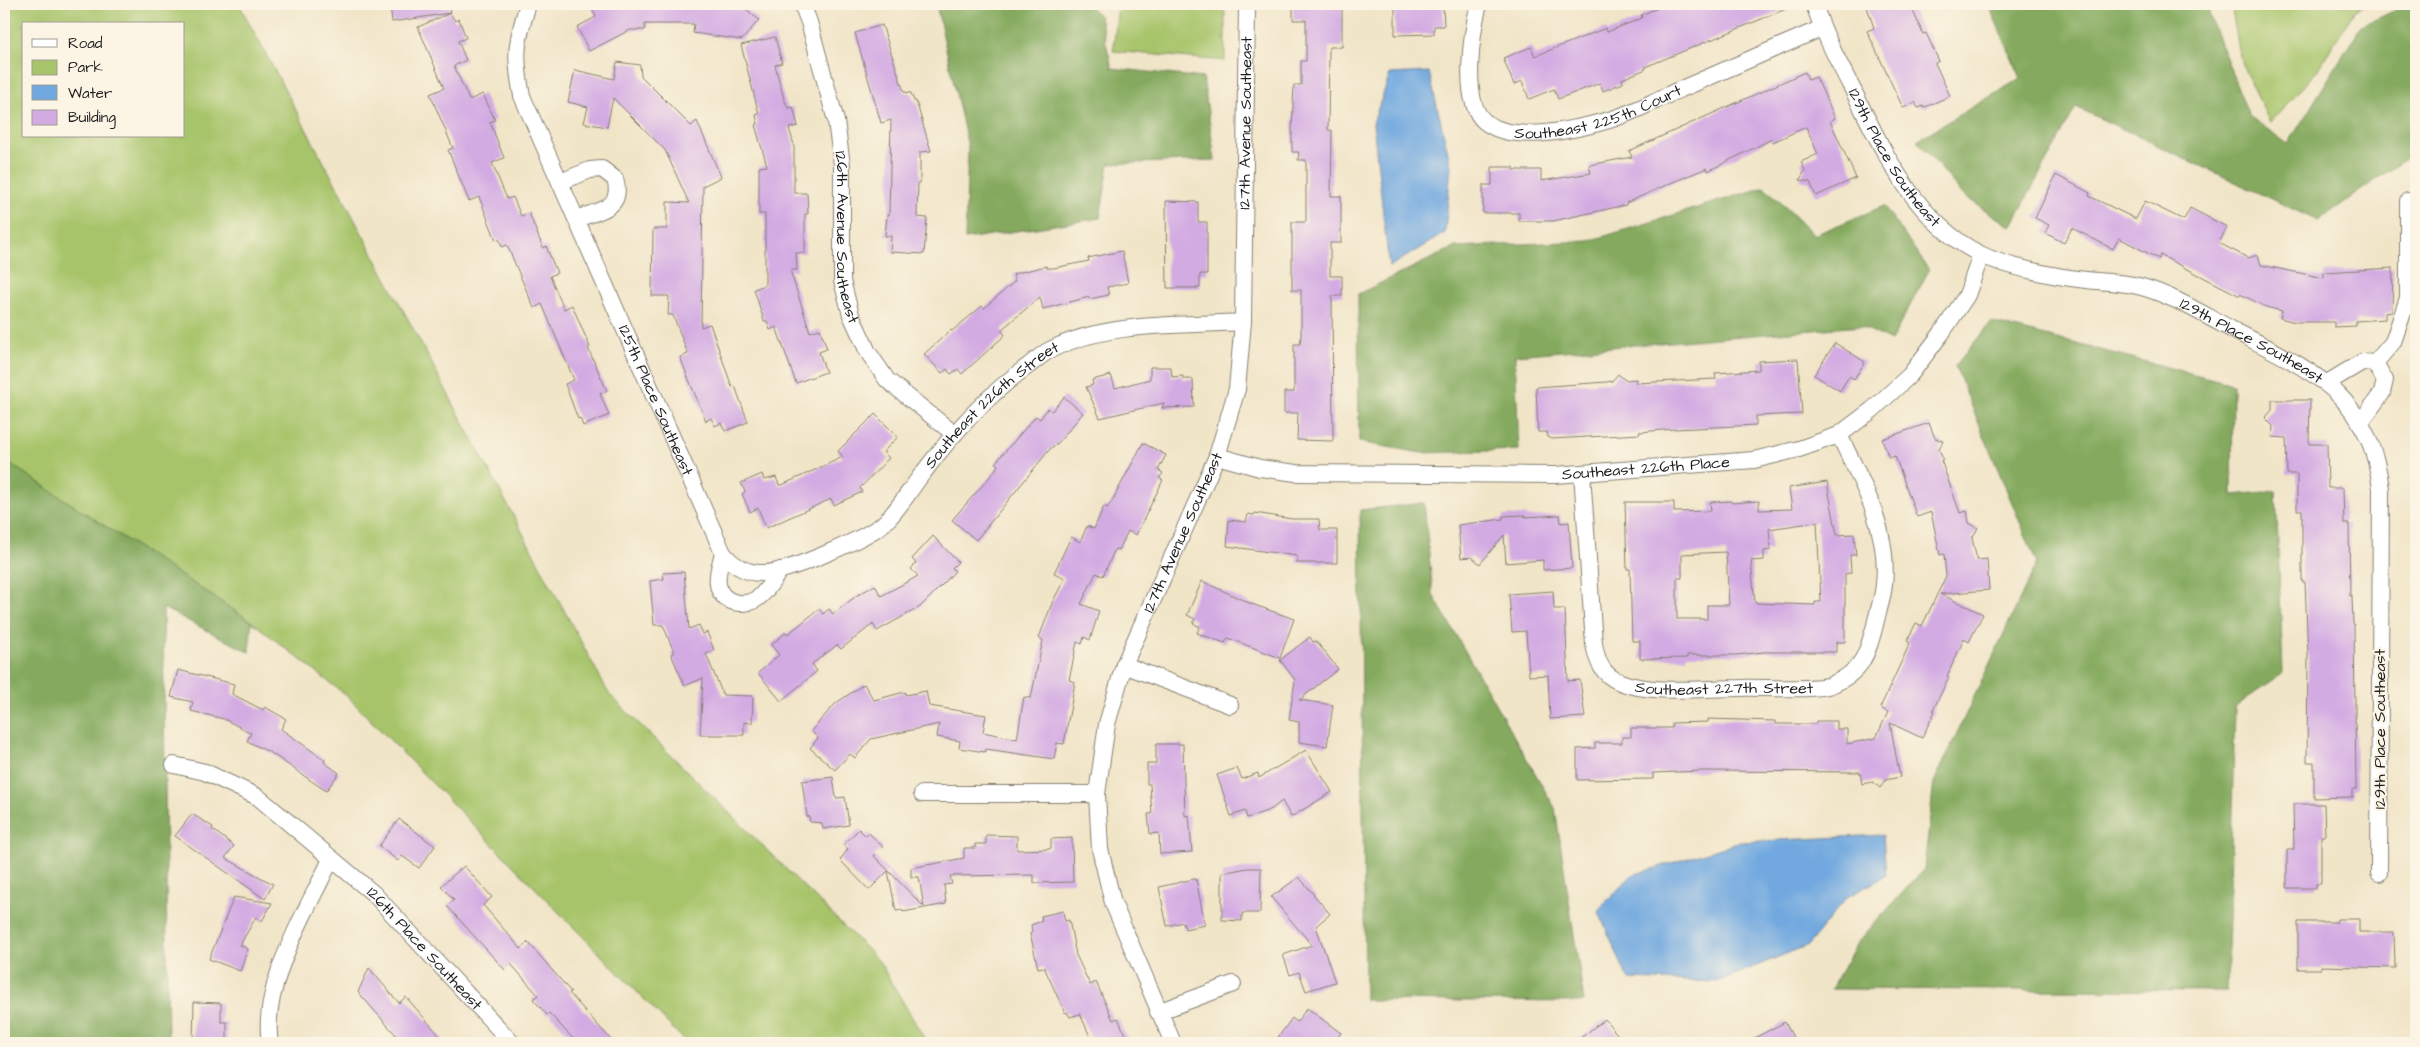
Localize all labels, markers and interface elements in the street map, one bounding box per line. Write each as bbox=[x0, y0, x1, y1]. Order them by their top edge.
legend bbox=[22, 22, 185, 138]
text: Road bbox=[68, 33, 103, 54]
street label: 127th Avenue Southeast bbox=[1233, 36, 1258, 210]
text: Park bbox=[68, 57, 103, 78]
street label: Southeast 225th Court bbox=[1514, 79, 1685, 145]
text: Water bbox=[68, 83, 112, 104]
street label: 129th Place Southeast bbox=[1843, 84, 1946, 232]
text: Building bbox=[68, 107, 116, 129]
street label: 126th Avenue Southeast bbox=[829, 150, 865, 328]
street label: 129th Place Southeast bbox=[2176, 293, 2328, 389]
street label: 125th Place Southeast bbox=[613, 321, 699, 480]
street label: Southeast 226th Street bbox=[919, 336, 1063, 473]
street label: 127th Avenue Southeast bbox=[1138, 448, 1228, 616]
street label: Southeast 226th Place bbox=[1561, 451, 1731, 485]
street label: 129th Place Southeast bbox=[2369, 648, 2391, 809]
street label: Southeast 227th Street bbox=[1634, 676, 1814, 701]
street label: 126th Place Southeast bbox=[362, 882, 488, 1016]

